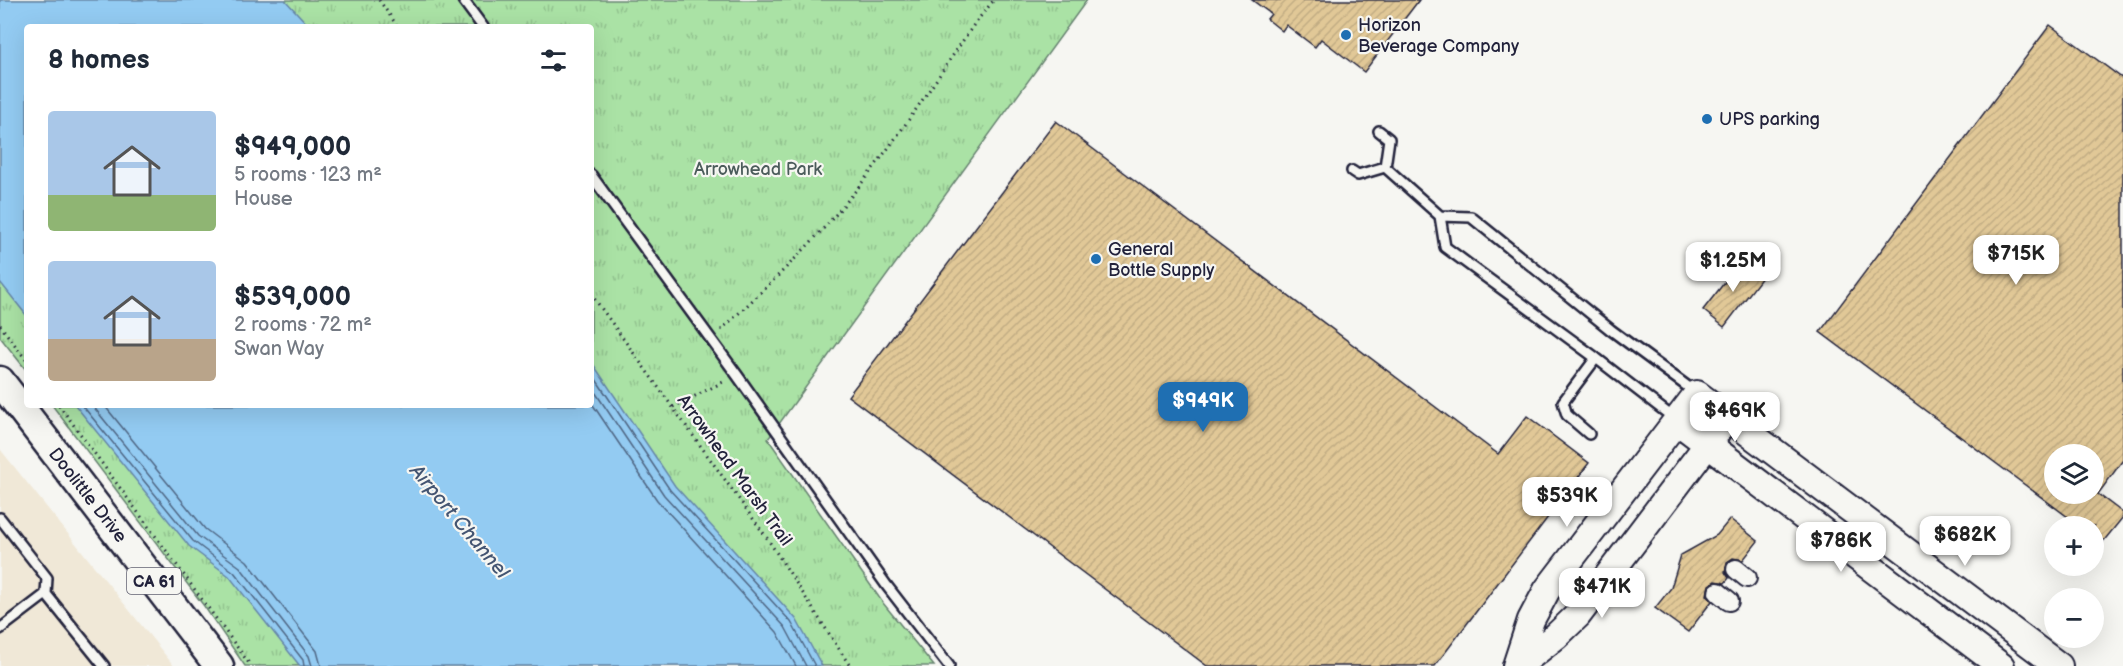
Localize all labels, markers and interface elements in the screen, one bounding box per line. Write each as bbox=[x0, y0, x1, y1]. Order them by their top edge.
place label: Horizon Beverage Company bbox=[1358, 15, 1520, 57]
marker: Horizon Beverage Company bbox=[1339, 28, 1353, 42]
icon: filters bbox=[537, 44, 570, 77]
text: 8 homes bbox=[48, 45, 150, 76]
place label: UPS parking bbox=[1719, 109, 1820, 130]
marker: UPS parking bbox=[1700, 112, 1714, 126]
text: $949,000 bbox=[234, 132, 351, 163]
icon: home bbox=[96, 135, 168, 207]
park label: Arrowhead Park bbox=[694, 159, 822, 180]
text: 5 rooms · 123 m² bbox=[234, 163, 382, 187]
text: House bbox=[234, 187, 293, 211]
pin: $715K bbox=[1974, 235, 2058, 286]
place label: General Bottle Supply bbox=[1108, 239, 1215, 281]
pin: $1.25M bbox=[1684, 242, 1782, 293]
text: $715K bbox=[1987, 242, 2045, 266]
text: $1.25M bbox=[1700, 249, 1766, 273]
marker: General Bottle Supply bbox=[1089, 252, 1103, 266]
text: $539,000 bbox=[234, 282, 351, 313]
icon: home bbox=[96, 285, 168, 357]
text: 2 rooms · 72 m² bbox=[234, 313, 372, 337]
text: Swan Way bbox=[234, 337, 324, 361]
pin: $949K bbox=[1161, 382, 1245, 433]
text: $949K bbox=[1172, 389, 1234, 413]
street label: Arrowhead Marsh Trail bbox=[673, 391, 796, 550]
pin: $469K bbox=[1693, 392, 1777, 443]
text: $469K bbox=[1704, 399, 1766, 423]
street label: Doolittle Drive bbox=[44, 444, 131, 547]
map controls bbox=[2044, 444, 2104, 648]
button: layers bbox=[2044, 444, 2104, 504]
water label: Airport Channel bbox=[404, 459, 515, 585]
pin: $539K bbox=[1525, 477, 1609, 528]
text: $539K bbox=[1536, 484, 1598, 508]
pin: $682K bbox=[1923, 516, 2007, 567]
button: + bbox=[2044, 516, 2104, 576]
pin: $786K bbox=[1799, 522, 1883, 573]
text: $682K bbox=[1934, 523, 1996, 547]
text: $786K bbox=[1810, 529, 1872, 553]
road number: CA 61 bbox=[127, 568, 181, 594]
pin: $471K bbox=[1560, 568, 1644, 619]
text: $471K bbox=[1573, 575, 1631, 599]
button: − bbox=[2044, 588, 2104, 648]

